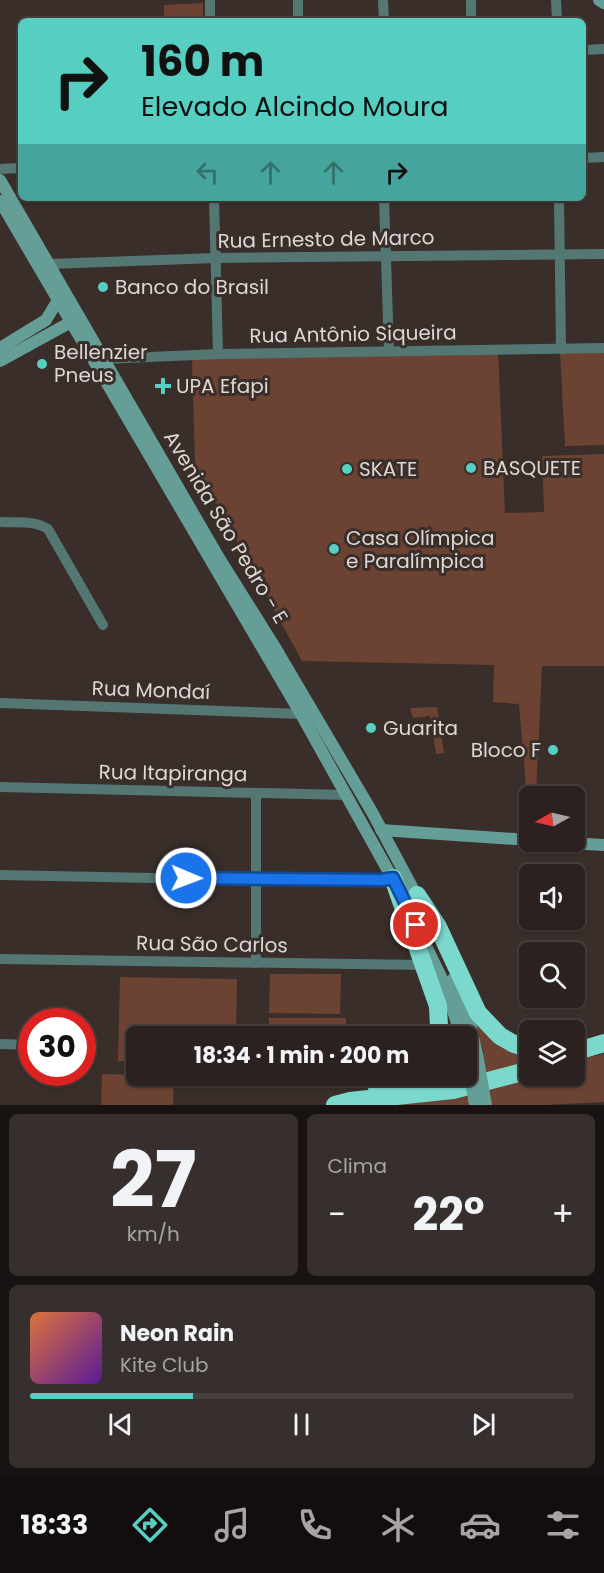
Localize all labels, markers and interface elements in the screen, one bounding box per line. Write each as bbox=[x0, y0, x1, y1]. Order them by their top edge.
text: 160 m bbox=[141, 32, 264, 91]
icon: right bbox=[42, 42, 120, 120]
text: Elevado Alcindo Moura bbox=[141, 88, 448, 125]
icon: left bbox=[191, 156, 224, 189]
icon: ahead bbox=[254, 156, 287, 189]
icon: ahead bbox=[317, 156, 350, 189]
icon: right bbox=[380, 156, 413, 189]
street label: Rua Ernesto de Marco bbox=[217, 223, 435, 255]
place label: Banco do Brasil bbox=[115, 273, 269, 301]
marker: Banco do Brasil bbox=[96, 280, 110, 294]
street label: Rua Antônio Siqueira bbox=[249, 318, 457, 350]
place label: Bellenzier Pneus bbox=[54, 338, 148, 389]
marker: Bellenzier Pneus bbox=[35, 357, 49, 371]
place label: UPA Efapi bbox=[176, 372, 269, 400]
marker: UPA Efapi bbox=[154, 377, 172, 395]
street label: Avenida São Pedro - E bbox=[157, 425, 295, 629]
place label: BASQUETE bbox=[483, 454, 581, 482]
place label: SKATE bbox=[359, 455, 417, 483]
marker: BASQUETE bbox=[464, 461, 478, 475]
marker: SKATE bbox=[340, 462, 354, 476]
place label: Casa Olímpica e Paralímpica bbox=[346, 524, 495, 575]
marker: Casa Olímpica e Paralímpica bbox=[327, 542, 341, 556]
street label: Rua Mondaí bbox=[91, 674, 211, 706]
place label: Guarita bbox=[383, 714, 458, 742]
marker: Guarita bbox=[364, 721, 378, 735]
place label: Bloco F bbox=[471, 736, 541, 764]
marker: Bloco F bbox=[546, 743, 560, 757]
street label: Rua Itapiranga bbox=[98, 758, 248, 788]
north arrow bbox=[519, 786, 585, 852]
map controls bbox=[519, 786, 585, 1086]
position arrow bbox=[154, 846, 218, 910]
button: sound bbox=[519, 864, 585, 930]
pin bbox=[390, 899, 441, 950]
icon: arrive bbox=[399, 908, 432, 941]
street label: Rua São Carlos bbox=[136, 929, 288, 959]
button: search bbox=[519, 942, 585, 1008]
speed limit sign: 30 bbox=[18, 1008, 96, 1086]
button: layers bbox=[519, 1020, 585, 1086]
text: 18:34 · 1 min · 200 m bbox=[194, 1040, 409, 1071]
text: 27 bbox=[110, 1125, 196, 1234]
text: Clima bbox=[328, 1152, 387, 1180]
text: 22° bbox=[412, 1183, 485, 1246]
text: − bbox=[328, 1191, 346, 1238]
text: + bbox=[551, 1191, 574, 1238]
text: km/h bbox=[127, 1220, 180, 1248]
text: Neon Rain bbox=[120, 1318, 234, 1349]
text: Kite Club bbox=[120, 1351, 209, 1379]
icon: previous bbox=[104, 1408, 137, 1441]
icon: pause bbox=[285, 1408, 318, 1441]
icon: next bbox=[467, 1408, 500, 1441]
icon: directions bbox=[129, 1504, 171, 1546]
icon: music bbox=[211, 1504, 253, 1546]
icon: phone bbox=[294, 1504, 336, 1546]
icon: climate bbox=[377, 1504, 419, 1546]
icon: car bbox=[459, 1504, 501, 1546]
icon: filters bbox=[542, 1504, 584, 1546]
text: 18:33 bbox=[20, 1506, 88, 1543]

